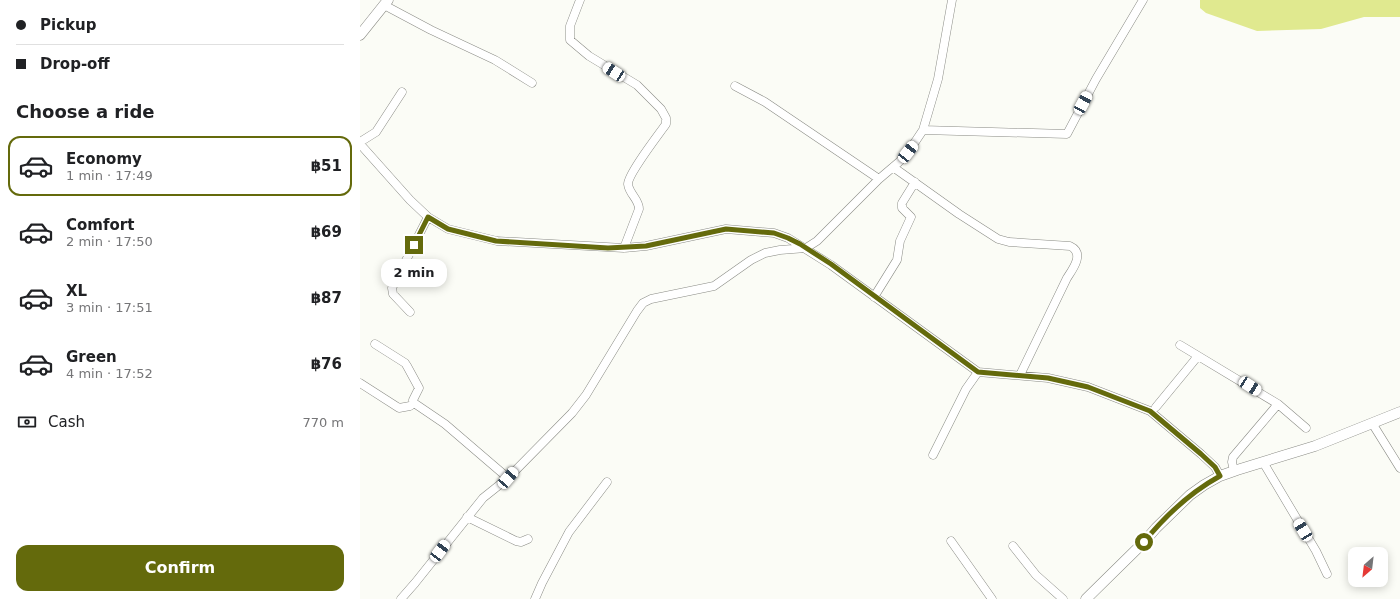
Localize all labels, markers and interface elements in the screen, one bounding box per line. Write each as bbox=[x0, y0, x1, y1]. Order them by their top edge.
text: Pickup bbox=[40, 16, 96, 34]
text: Drop-off bbox=[40, 55, 110, 73]
car bbox=[601, 60, 627, 84]
car bbox=[1072, 90, 1094, 116]
text: Choose a ride bbox=[16, 101, 155, 122]
car bbox=[896, 139, 920, 165]
icon: car bbox=[18, 148, 54, 184]
text: Economy bbox=[66, 150, 142, 168]
text: ฿51 bbox=[311, 157, 342, 175]
text: 1 min · 17:49 bbox=[66, 168, 153, 183]
icon: car bbox=[18, 214, 54, 250]
text: Comfort bbox=[66, 216, 134, 234]
text: ฿69 bbox=[311, 223, 342, 241]
text: 2 min · 17:50 bbox=[66, 234, 153, 249]
route end bbox=[405, 236, 423, 254]
callout: 2 min bbox=[381, 259, 447, 287]
text: 2 min bbox=[394, 265, 434, 280]
icon: car bbox=[18, 280, 54, 316]
text: XL bbox=[66, 282, 87, 300]
text: ฿87 bbox=[311, 289, 342, 307]
text: 3 min · 17:51 bbox=[66, 300, 153, 315]
icon: car bbox=[18, 346, 54, 382]
text: Green bbox=[66, 348, 117, 366]
text: ฿76 bbox=[311, 355, 342, 373]
text: 4 min · 17:52 bbox=[66, 366, 153, 381]
car bbox=[1237, 374, 1263, 398]
icon: cash bbox=[16, 411, 38, 433]
text: Cash bbox=[48, 413, 85, 431]
text: 770 m bbox=[302, 415, 344, 430]
car bbox=[496, 465, 520, 491]
car bbox=[1292, 517, 1314, 543]
route start bbox=[1135, 533, 1153, 551]
car bbox=[428, 538, 452, 564]
button: Confirm bbox=[16, 545, 344, 591]
north arrow bbox=[1348, 547, 1388, 587]
map controls bbox=[1348, 547, 1388, 587]

